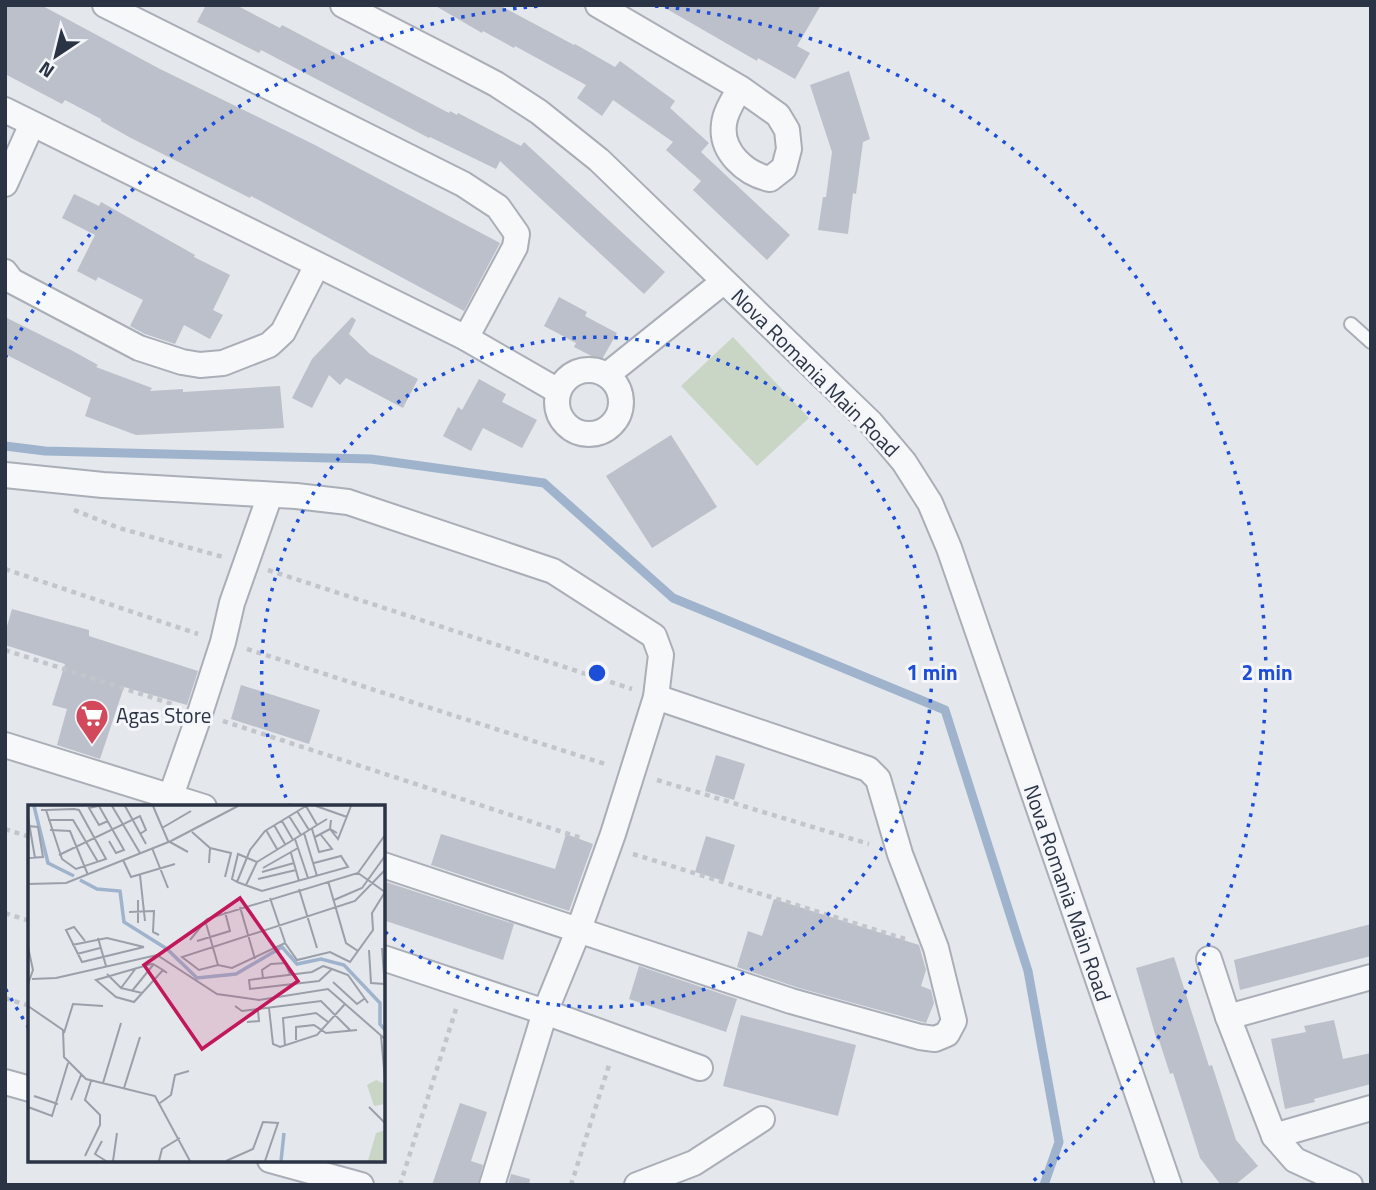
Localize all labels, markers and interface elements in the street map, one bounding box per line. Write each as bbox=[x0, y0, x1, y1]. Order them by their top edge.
north arrow bbox=[21, 21, 91, 91]
text: N bbox=[32, 55, 60, 86]
street label: Nova Romania Main Road bbox=[724, 281, 907, 464]
text: 1 min bbox=[906, 656, 958, 688]
text: 2 min bbox=[1241, 656, 1293, 688]
centre of rings bbox=[585, 661, 609, 685]
supermarket icon: Agas Store bbox=[73, 697, 111, 746]
place label: Agas Store bbox=[116, 699, 211, 731]
street label: Nova Romania Main Road bbox=[1016, 780, 1120, 1005]
inset map bbox=[28, 805, 385, 1162]

